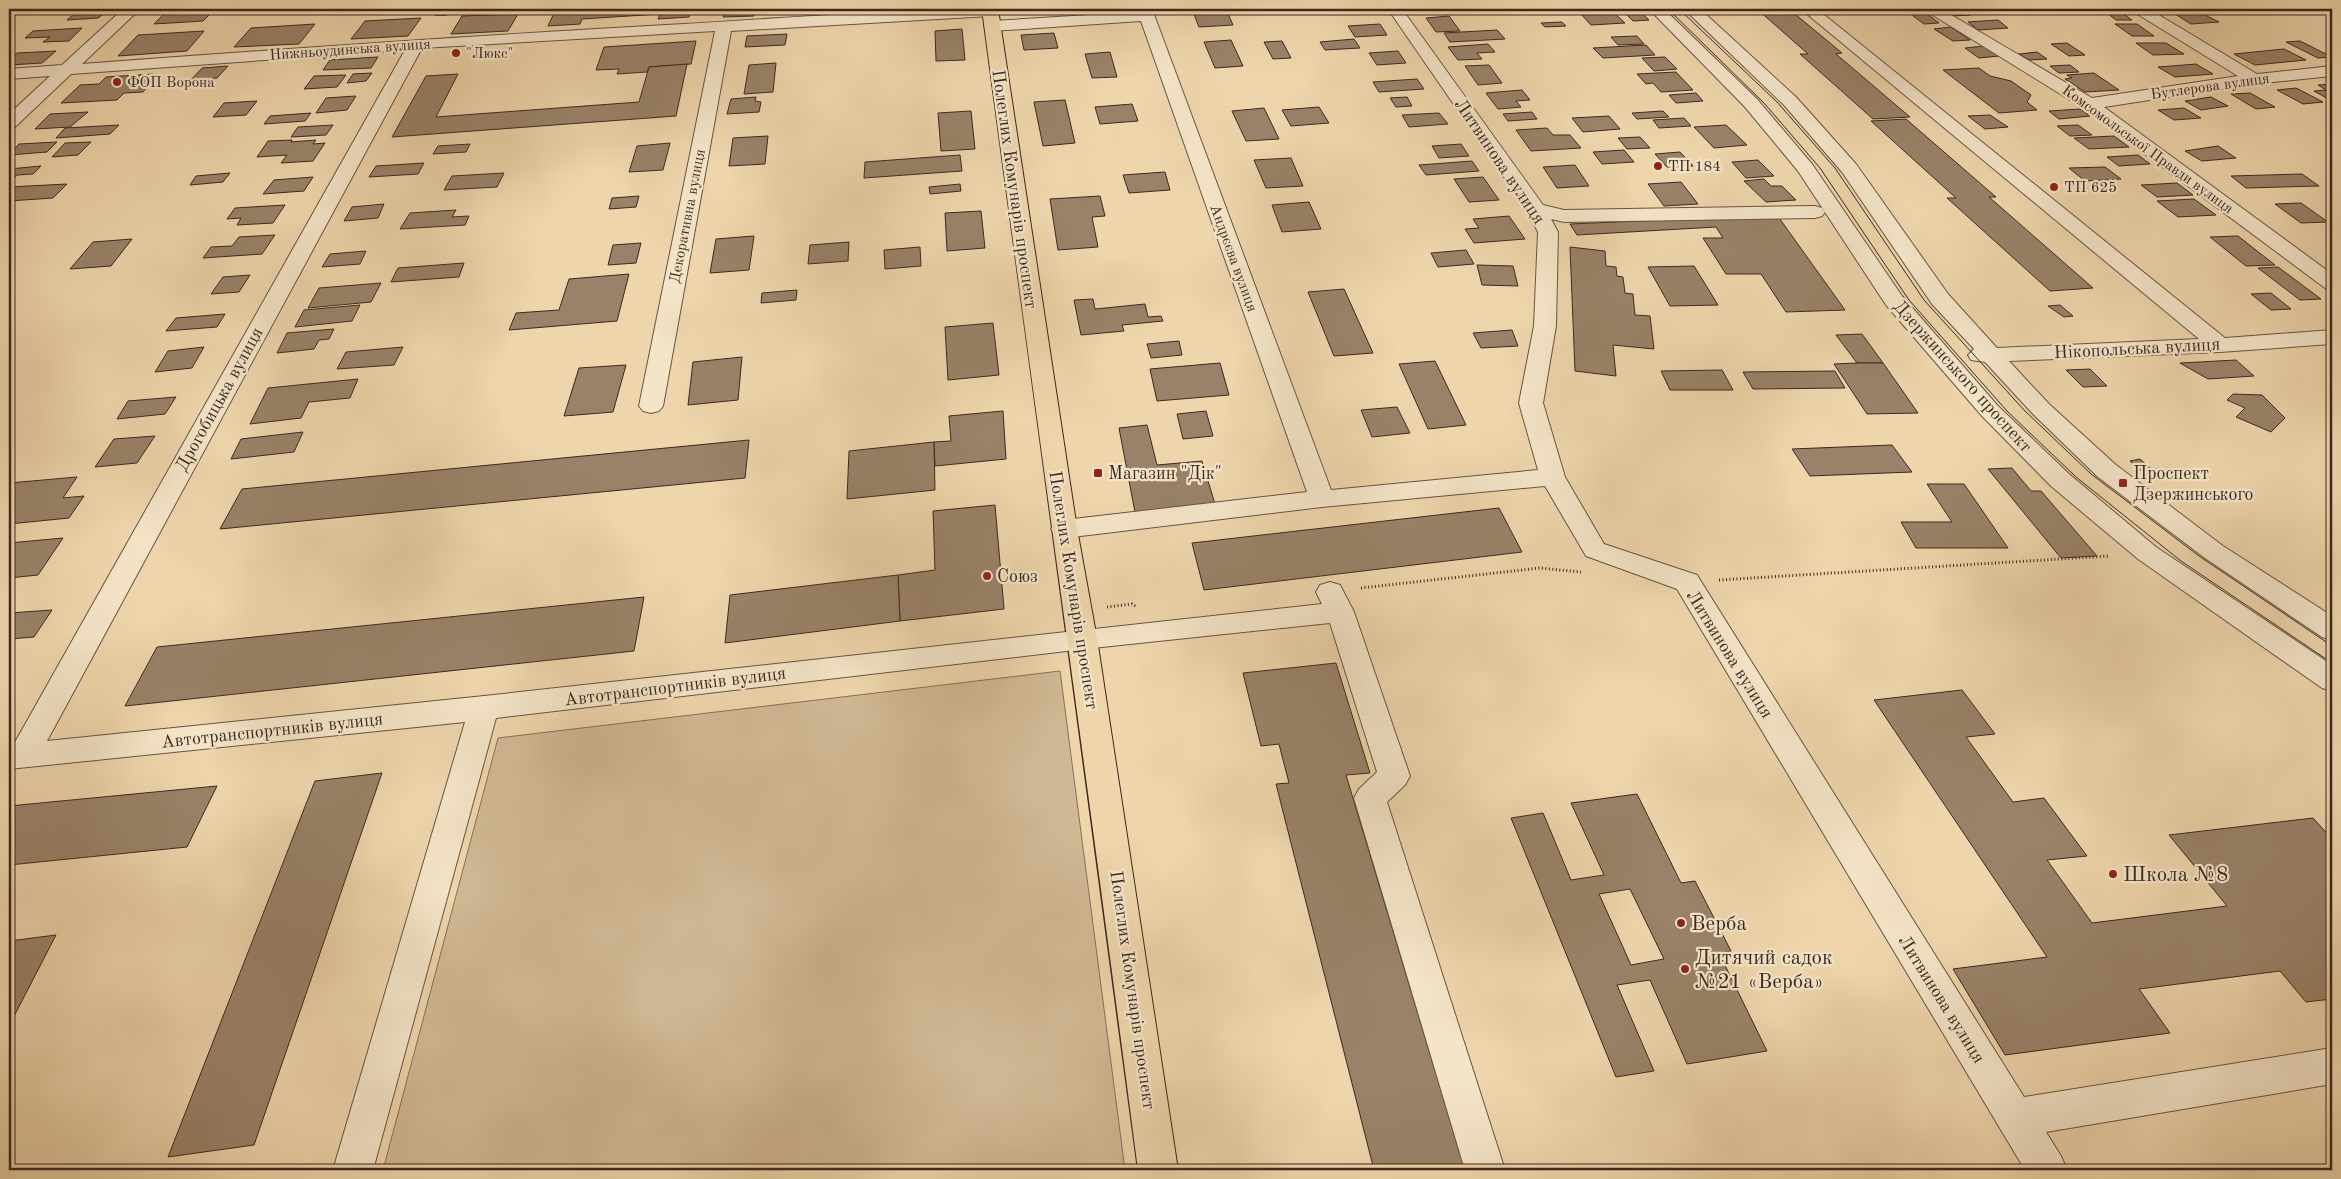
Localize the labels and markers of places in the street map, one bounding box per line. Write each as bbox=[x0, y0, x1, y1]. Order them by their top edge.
marker: "Люкс" bbox=[450, 47, 462, 59]
place label: "Люкс" bbox=[466, 47, 514, 62]
marker: ФОП Ворона bbox=[111, 76, 123, 88]
place label: ФОП Ворона bbox=[127, 76, 215, 91]
marker: ТП 184 bbox=[1652, 160, 1664, 172]
place label: ТП 184 bbox=[1668, 160, 1721, 175]
marker: ТП 625 bbox=[2048, 181, 2060, 193]
place label: ТП 625 bbox=[2064, 181, 2117, 196]
place label: Магазин "Дік" bbox=[1108, 465, 1222, 483]
place label: Проспект Дзержинського bbox=[2133, 465, 2253, 504]
marker: Магазин "Дік" bbox=[1092, 467, 1104, 479]
marker: Проспект Дзержинського bbox=[2117, 477, 2129, 489]
place label: Союз bbox=[997, 568, 1038, 586]
marker: Союз bbox=[981, 570, 993, 582]
place label: Школа №8 bbox=[2123, 865, 2229, 886]
marker: Школа №8 bbox=[2107, 868, 2119, 880]
place label: Верба bbox=[1691, 914, 1747, 935]
marker: Верба bbox=[1675, 917, 1687, 929]
place label: Дитячий садок №21 «Верба» bbox=[1695, 948, 1833, 993]
marker: Дитячий садок №21 «Верба» bbox=[1679, 963, 1691, 975]

